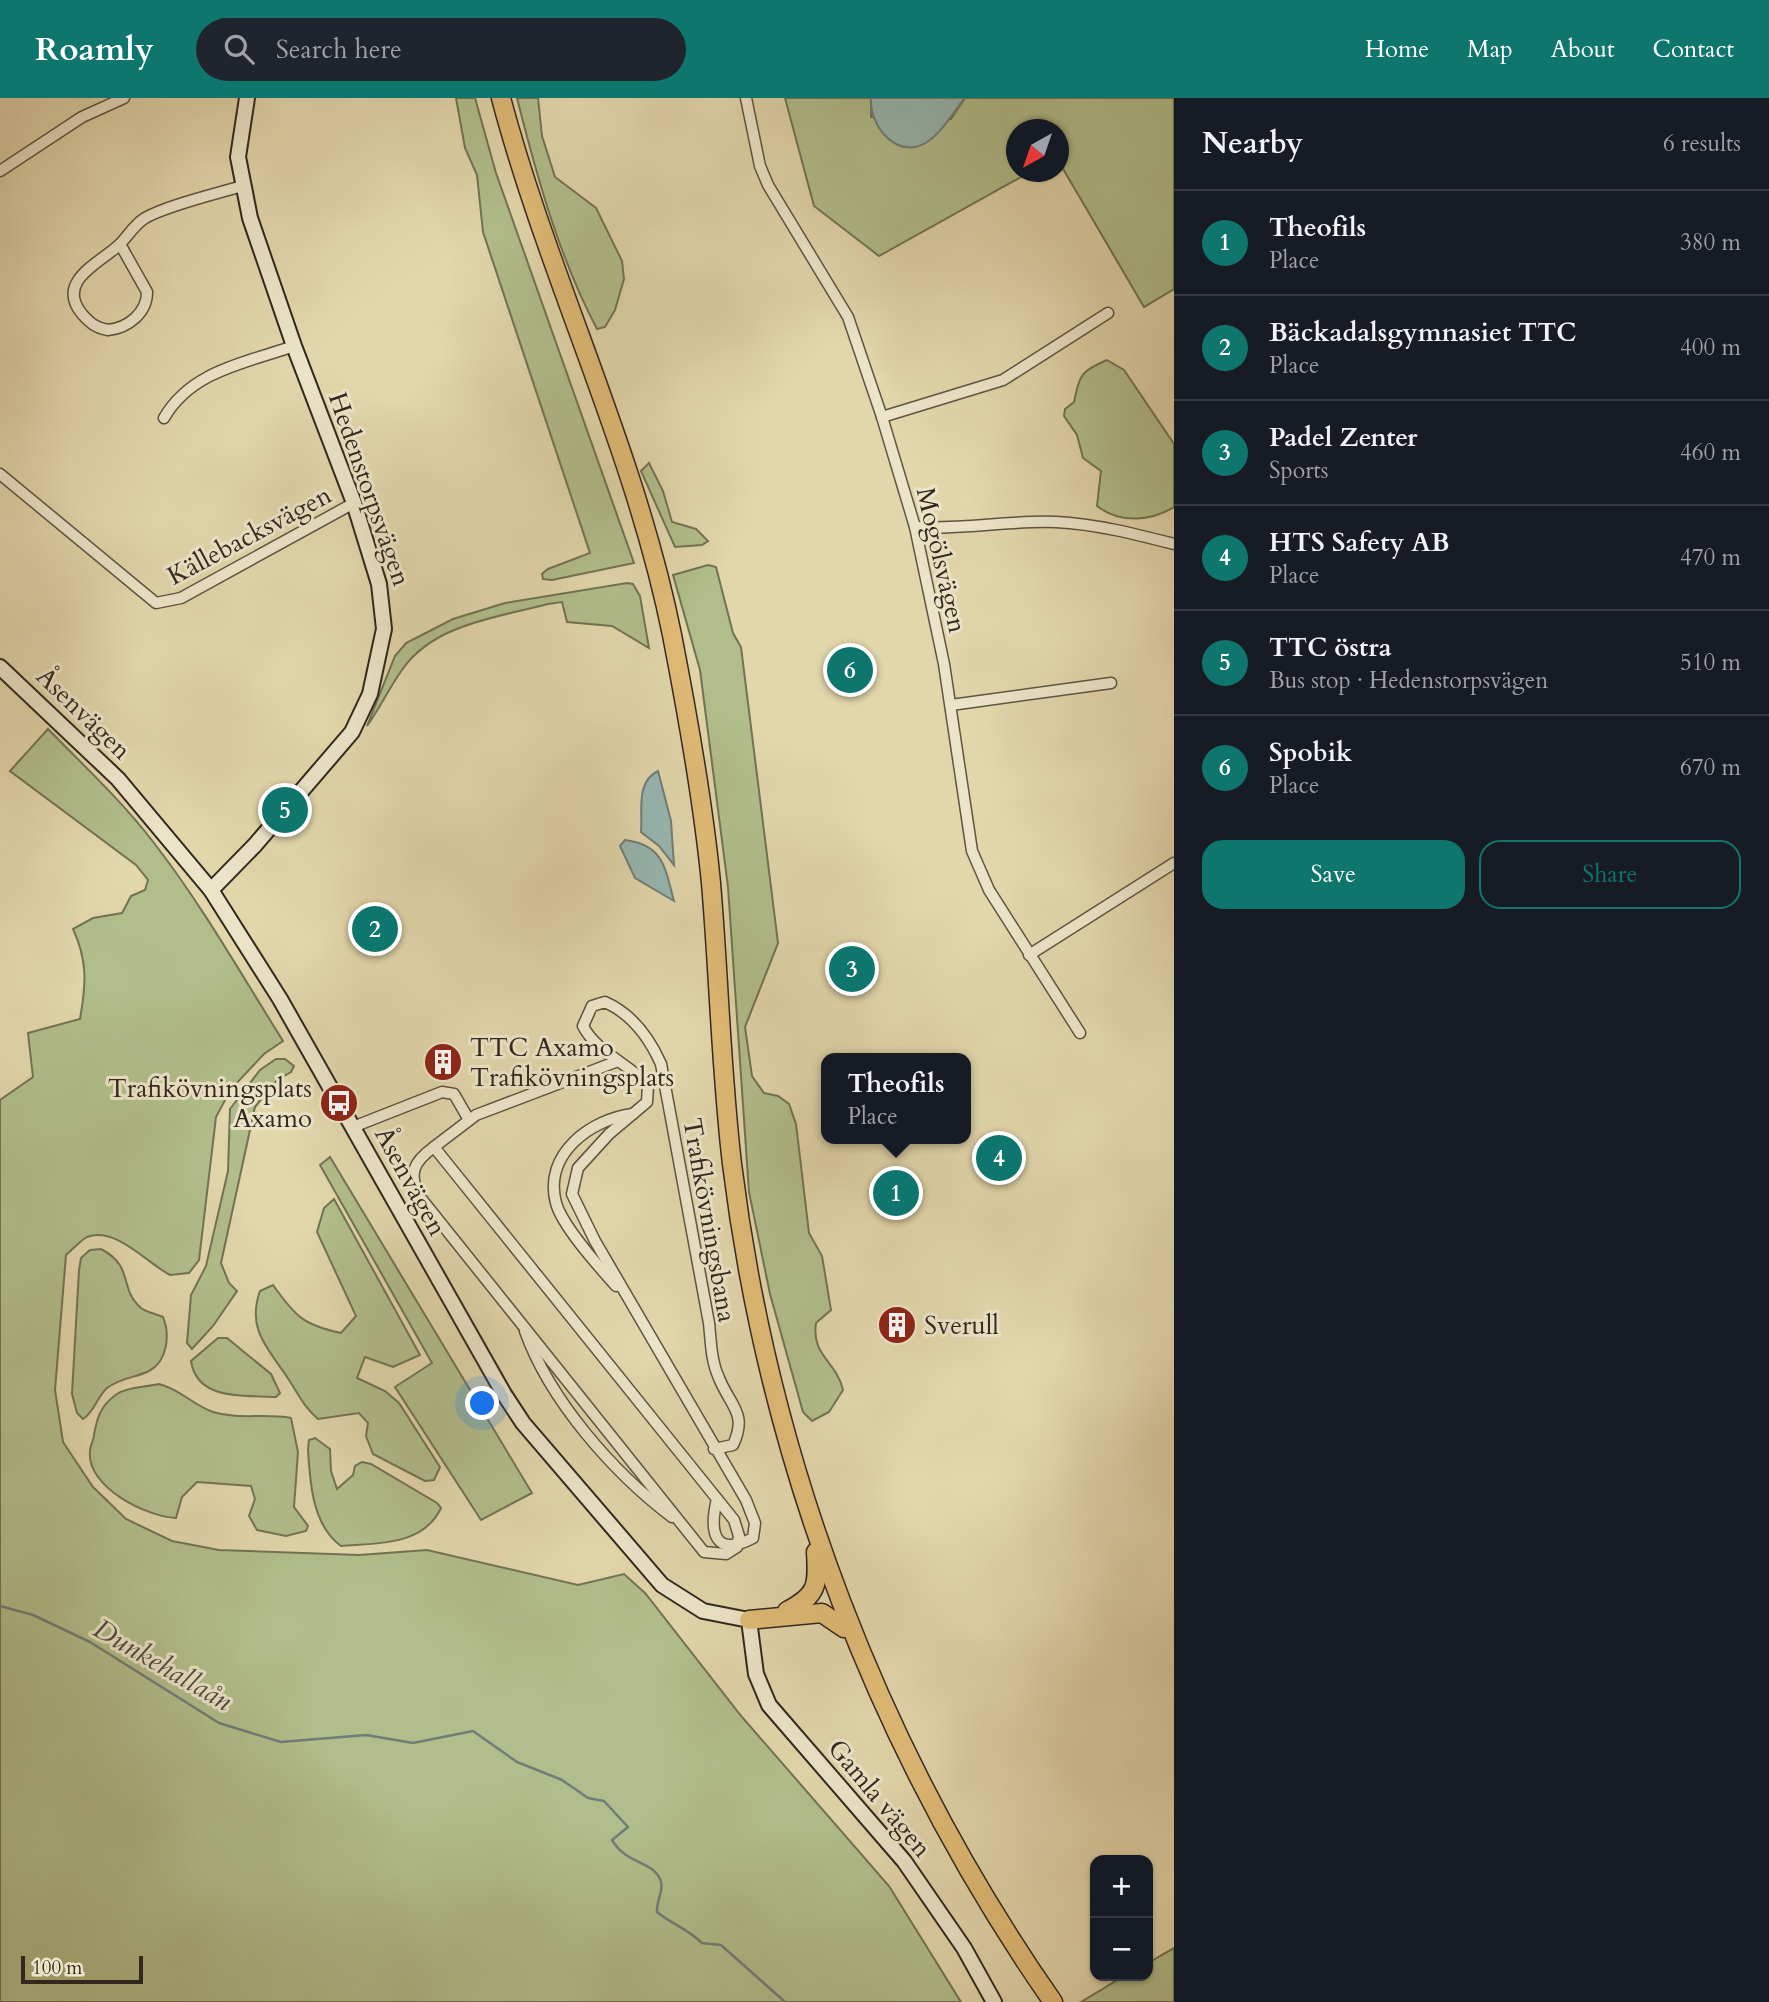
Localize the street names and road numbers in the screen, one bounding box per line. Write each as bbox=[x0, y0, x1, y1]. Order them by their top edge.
street label: Hedenstorpsvägen bbox=[320, 388, 419, 591]
street label: Källebacksvägen bbox=[161, 477, 338, 593]
street label: Mogölsvägen bbox=[908, 484, 975, 636]
street label: Åsenvägen bbox=[28, 659, 139, 768]
street label: Trafikövningsbana bbox=[674, 1115, 745, 1325]
street label: Åsenvägen bbox=[366, 1120, 455, 1242]
street label: Gamla vägen bbox=[820, 1732, 940, 1865]

